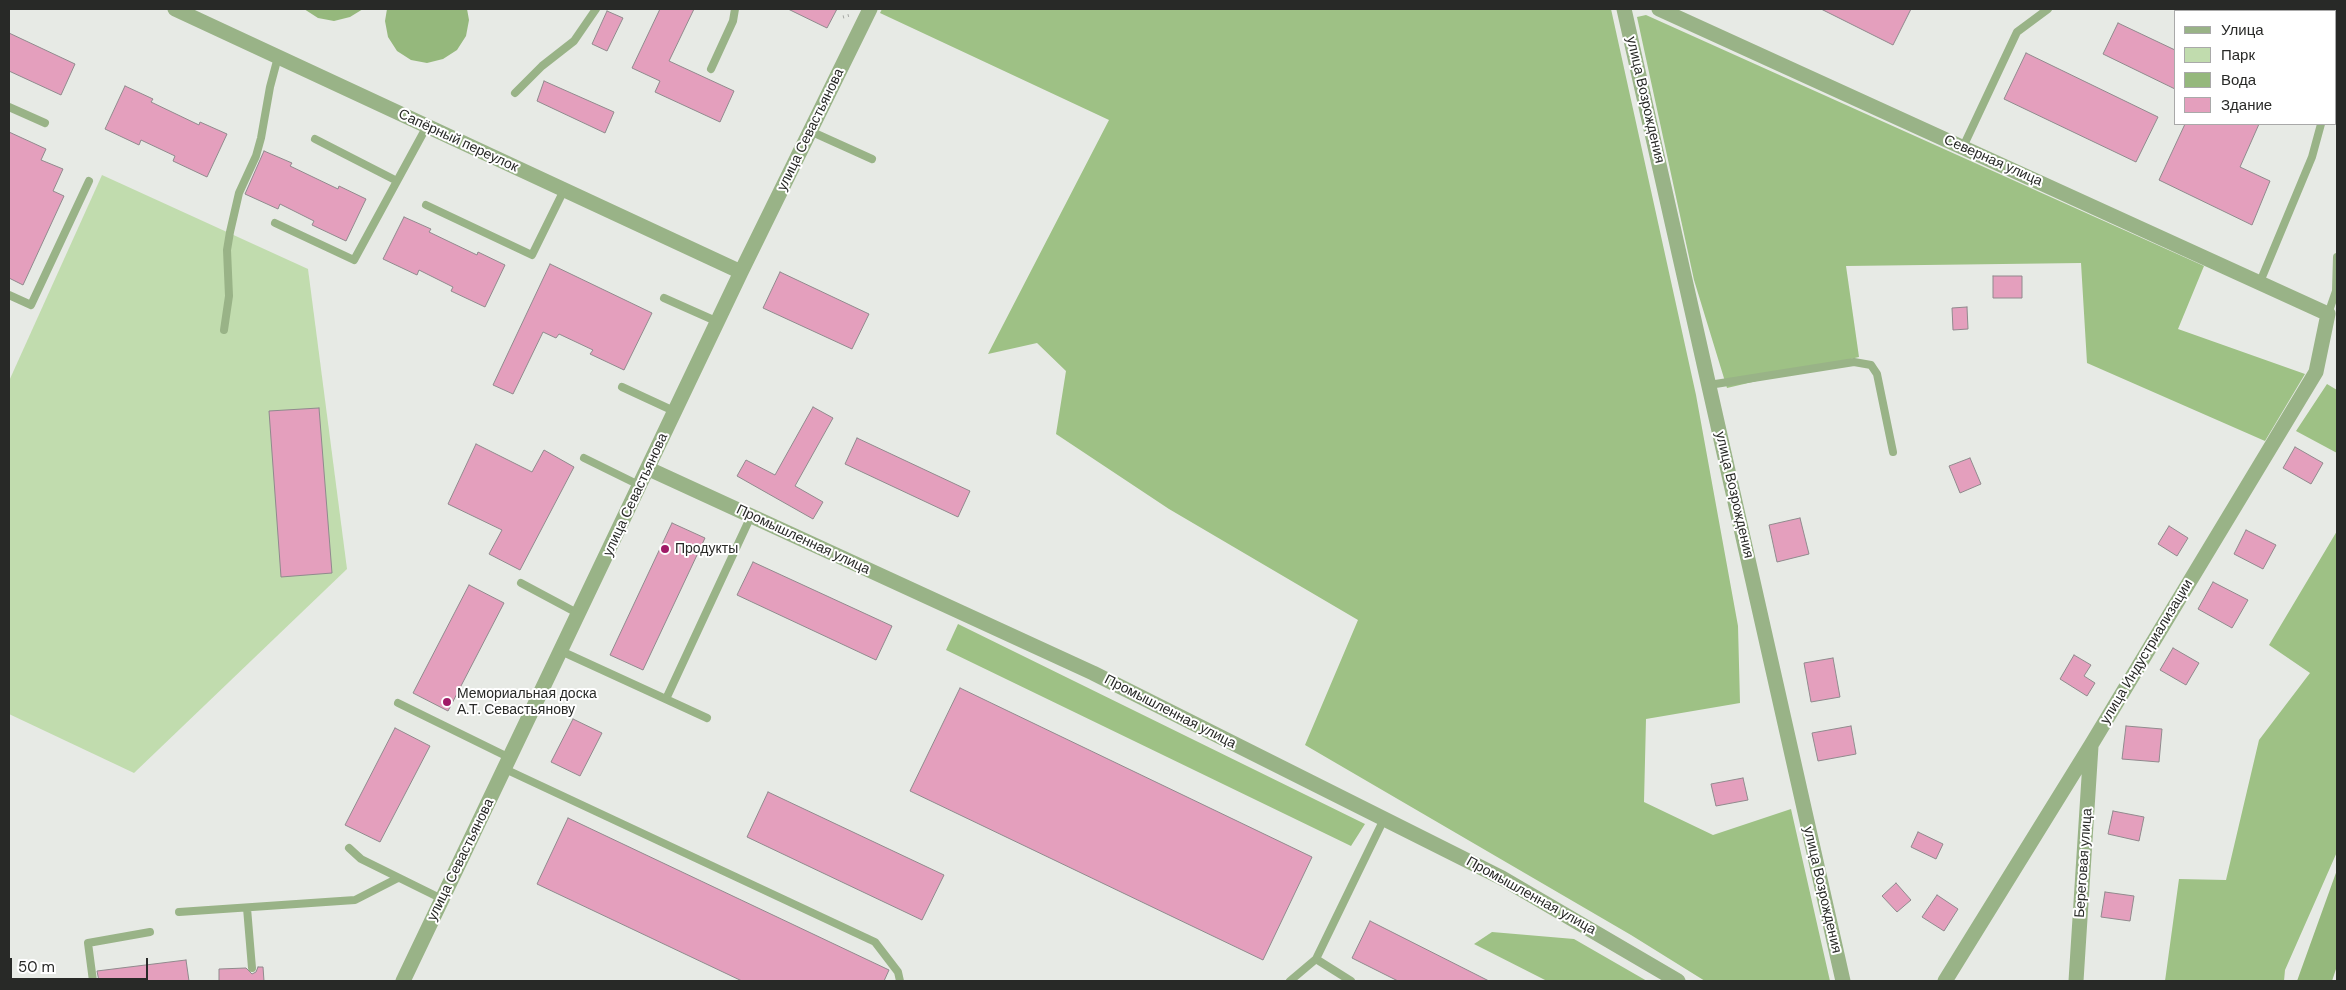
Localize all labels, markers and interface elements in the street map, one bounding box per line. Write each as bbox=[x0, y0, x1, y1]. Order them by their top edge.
legend bbox=[2174, 10, 2336, 125]
text: Улица bbox=[2221, 20, 2264, 40]
street label: улица Возрождения bbox=[1622, 35, 1668, 165]
text: Парк bbox=[2221, 45, 2255, 65]
street label: улица Севастьянова bbox=[774, 66, 848, 194]
text: Вода bbox=[2221, 70, 2256, 90]
text: Здание bbox=[2221, 95, 2272, 115]
street label: Сапёрный переулок bbox=[395, 106, 521, 176]
street label: Северная улица bbox=[1941, 132, 2045, 190]
street label: улица Возрождения bbox=[1711, 430, 1757, 560]
street label: улица Севастьянова bbox=[600, 431, 672, 559]
street label: Промышленная улица bbox=[733, 502, 873, 578]
place label: Продукты bbox=[675, 541, 738, 557]
marker: Продукты bbox=[659, 543, 671, 555]
street label: улица Индустриализации bbox=[2097, 577, 2197, 727]
street label: Промышленная улица bbox=[1101, 671, 1239, 753]
place label: Мемориальная доска А.Т. Севастьянову bbox=[457, 686, 597, 719]
marker: Мемориальная доска А.Т. Севастьянову bbox=[441, 696, 453, 708]
street label: улица Севастьянова bbox=[424, 796, 498, 924]
street label: Береговая улица bbox=[2072, 808, 2096, 918]
street label: улица Возрождения bbox=[1799, 825, 1845, 955]
street label: Промышленная улица bbox=[1463, 853, 1599, 939]
scale bar bbox=[12, 948, 150, 980]
text: 50 m bbox=[18, 957, 55, 977]

